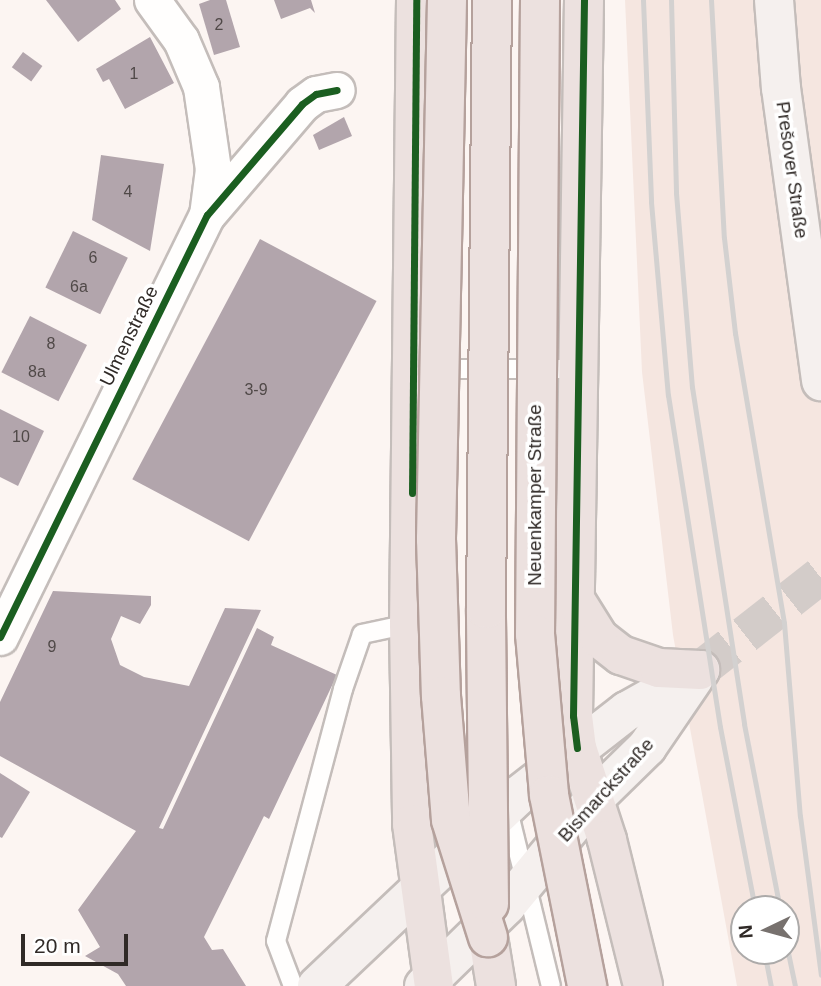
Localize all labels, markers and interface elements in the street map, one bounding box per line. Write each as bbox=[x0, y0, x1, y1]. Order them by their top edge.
house number: 2 bbox=[215, 15, 223, 35]
house number: 1 bbox=[130, 64, 138, 84]
street label: Prešover Straße bbox=[771, 100, 813, 240]
house number: 4 bbox=[124, 182, 132, 202]
house number: 6 bbox=[89, 248, 97, 268]
house number: 6a bbox=[70, 277, 88, 297]
street label: Ulmenstraße bbox=[95, 282, 163, 390]
house number: 8 bbox=[47, 334, 55, 354]
house number: 8a bbox=[28, 362, 46, 382]
house number: 3-9 bbox=[244, 380, 268, 400]
street label: Neuenkamper Straße bbox=[524, 404, 546, 586]
house number: 10 bbox=[12, 427, 30, 447]
house number: 9 bbox=[48, 637, 56, 657]
street label: Bismarckstraße bbox=[553, 733, 659, 847]
north arrow bbox=[730, 895, 800, 965]
scale bar bbox=[24, 920, 131, 964]
text: N bbox=[735, 924, 757, 939]
text: 20 m bbox=[34, 934, 81, 957]

